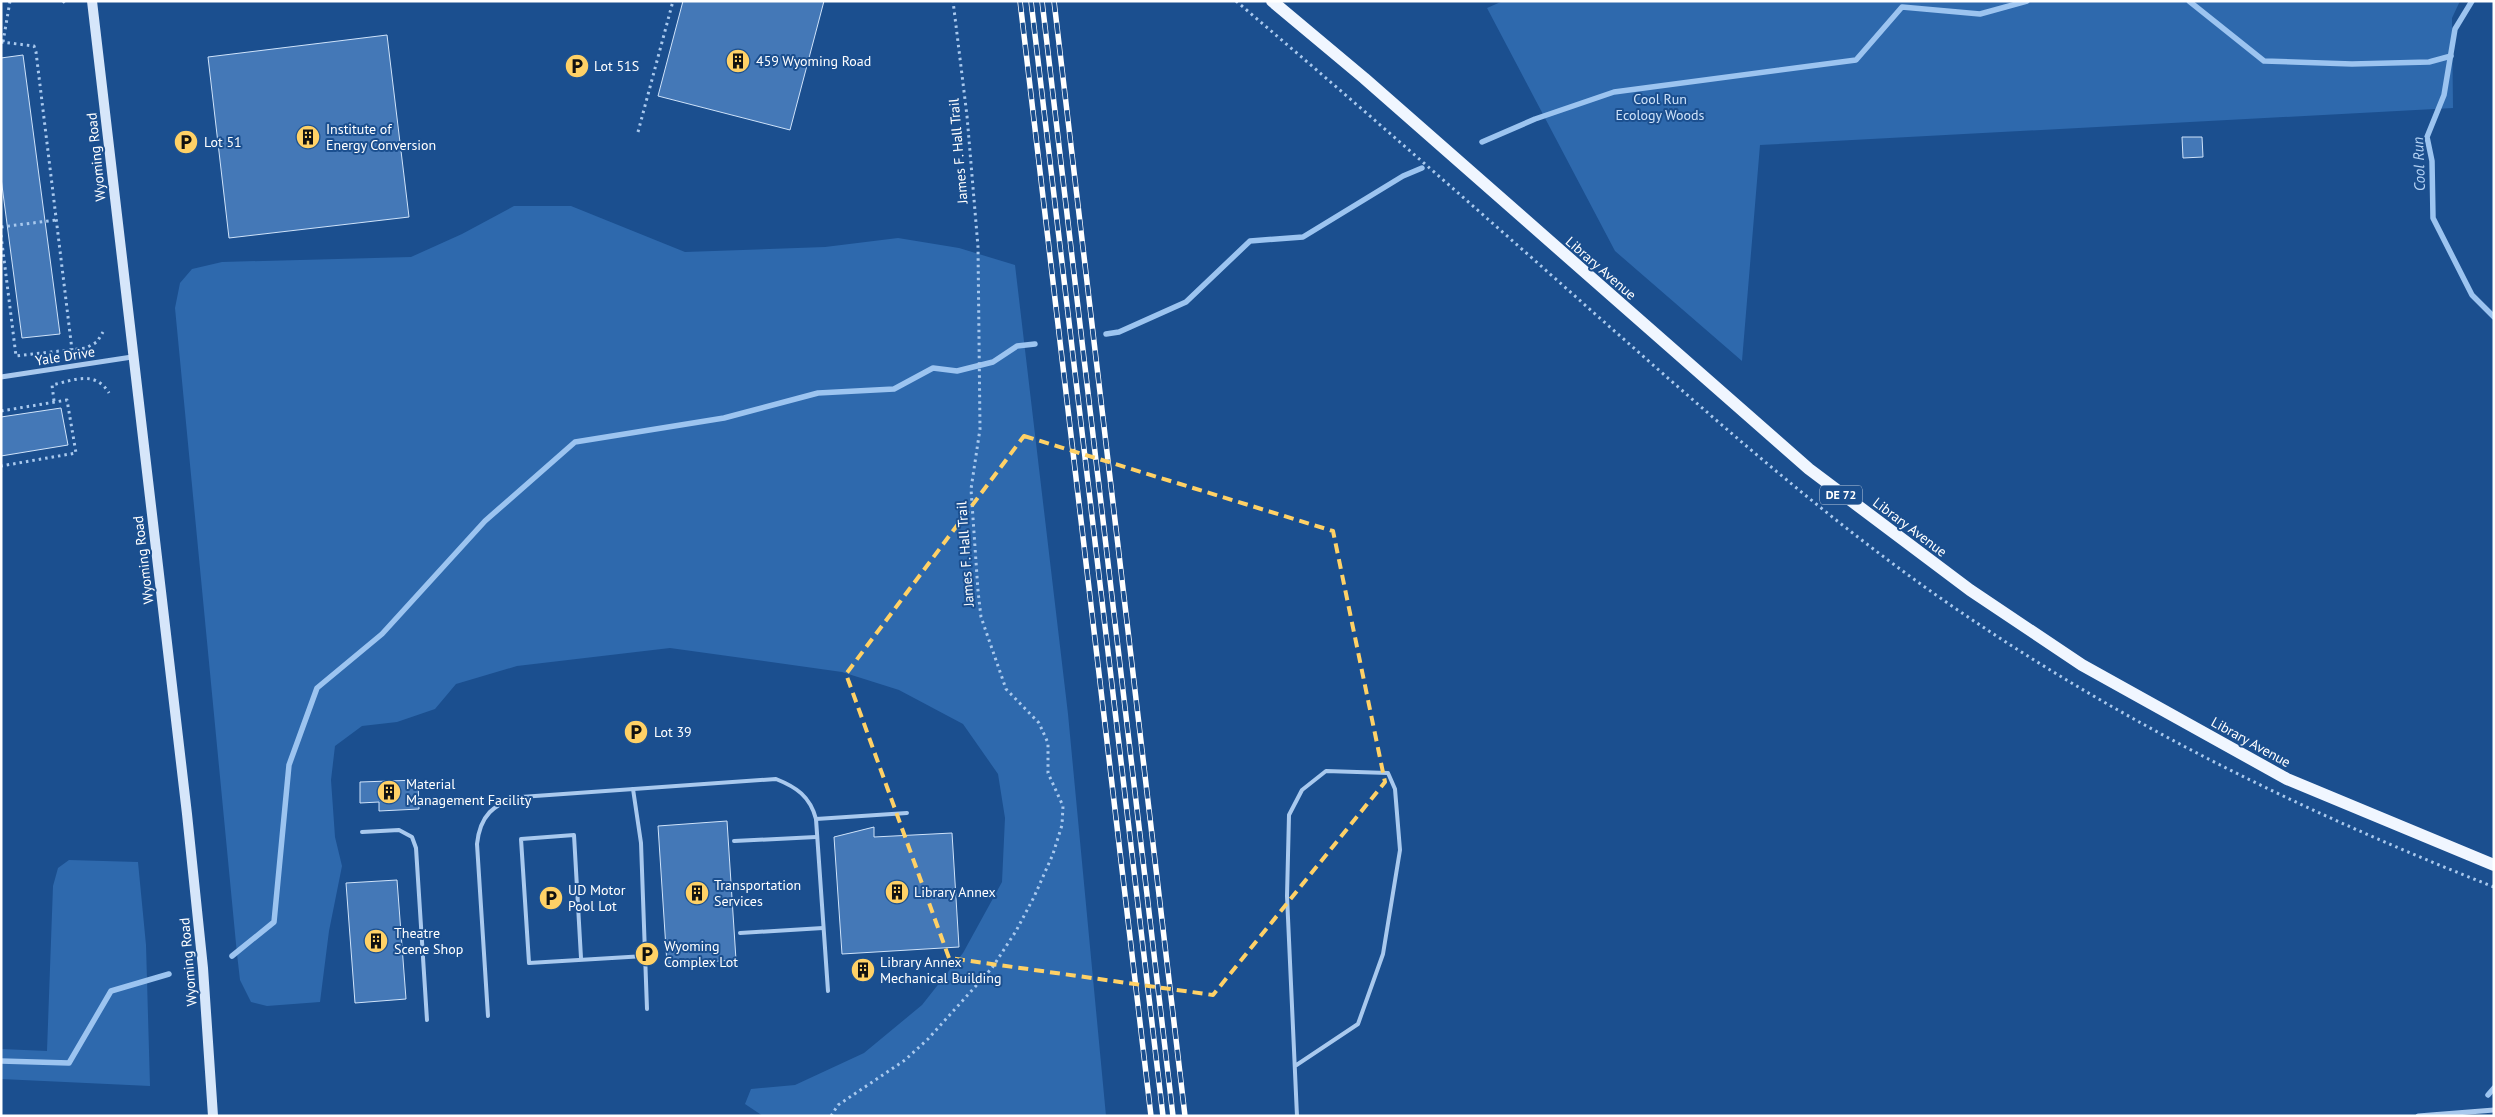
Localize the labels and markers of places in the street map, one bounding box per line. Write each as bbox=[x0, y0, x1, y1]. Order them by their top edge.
building icon: 459 Wyoming Road bbox=[725, 48, 751, 74]
place label: 459 Wyoming Road bbox=[756, 52, 871, 70]
parking icon: Lot 51S bbox=[564, 53, 590, 79]
place label: Lot 51S bbox=[594, 57, 639, 75]
place label: Institute of Energy Conversion bbox=[326, 120, 436, 154]
building icon: Institute of Energy Conversion bbox=[295, 124, 321, 150]
parking icon: Lot 51 bbox=[173, 129, 199, 155]
place label: Lot 51 bbox=[204, 133, 242, 151]
parking icon: Lot 39 bbox=[623, 719, 649, 745]
place label: Lot 39 bbox=[654, 723, 692, 741]
place label: Material Management Facility bbox=[406, 775, 532, 809]
building icon: Material Management Facility bbox=[376, 779, 402, 805]
place label: Transportation Services bbox=[714, 876, 801, 910]
building icon: Library Annex bbox=[884, 879, 910, 905]
building icon: Transportation Services bbox=[684, 880, 710, 906]
place label: UD Motor Pool Lot bbox=[568, 881, 626, 915]
place label: Library Annex bbox=[914, 883, 996, 901]
parking icon: UD Motor Pool Lot bbox=[538, 885, 564, 911]
place label: Theatre Scene Shop bbox=[394, 924, 463, 958]
building icon: Theatre Scene Shop bbox=[363, 928, 389, 954]
place label: Wyoming Complex Lot bbox=[664, 937, 738, 971]
parking icon: Wyoming Complex Lot bbox=[634, 941, 660, 967]
place label: Library Annex Mechanical Building bbox=[880, 953, 1001, 987]
building icon: Library Annex Mechanical Building bbox=[850, 957, 876, 983]

